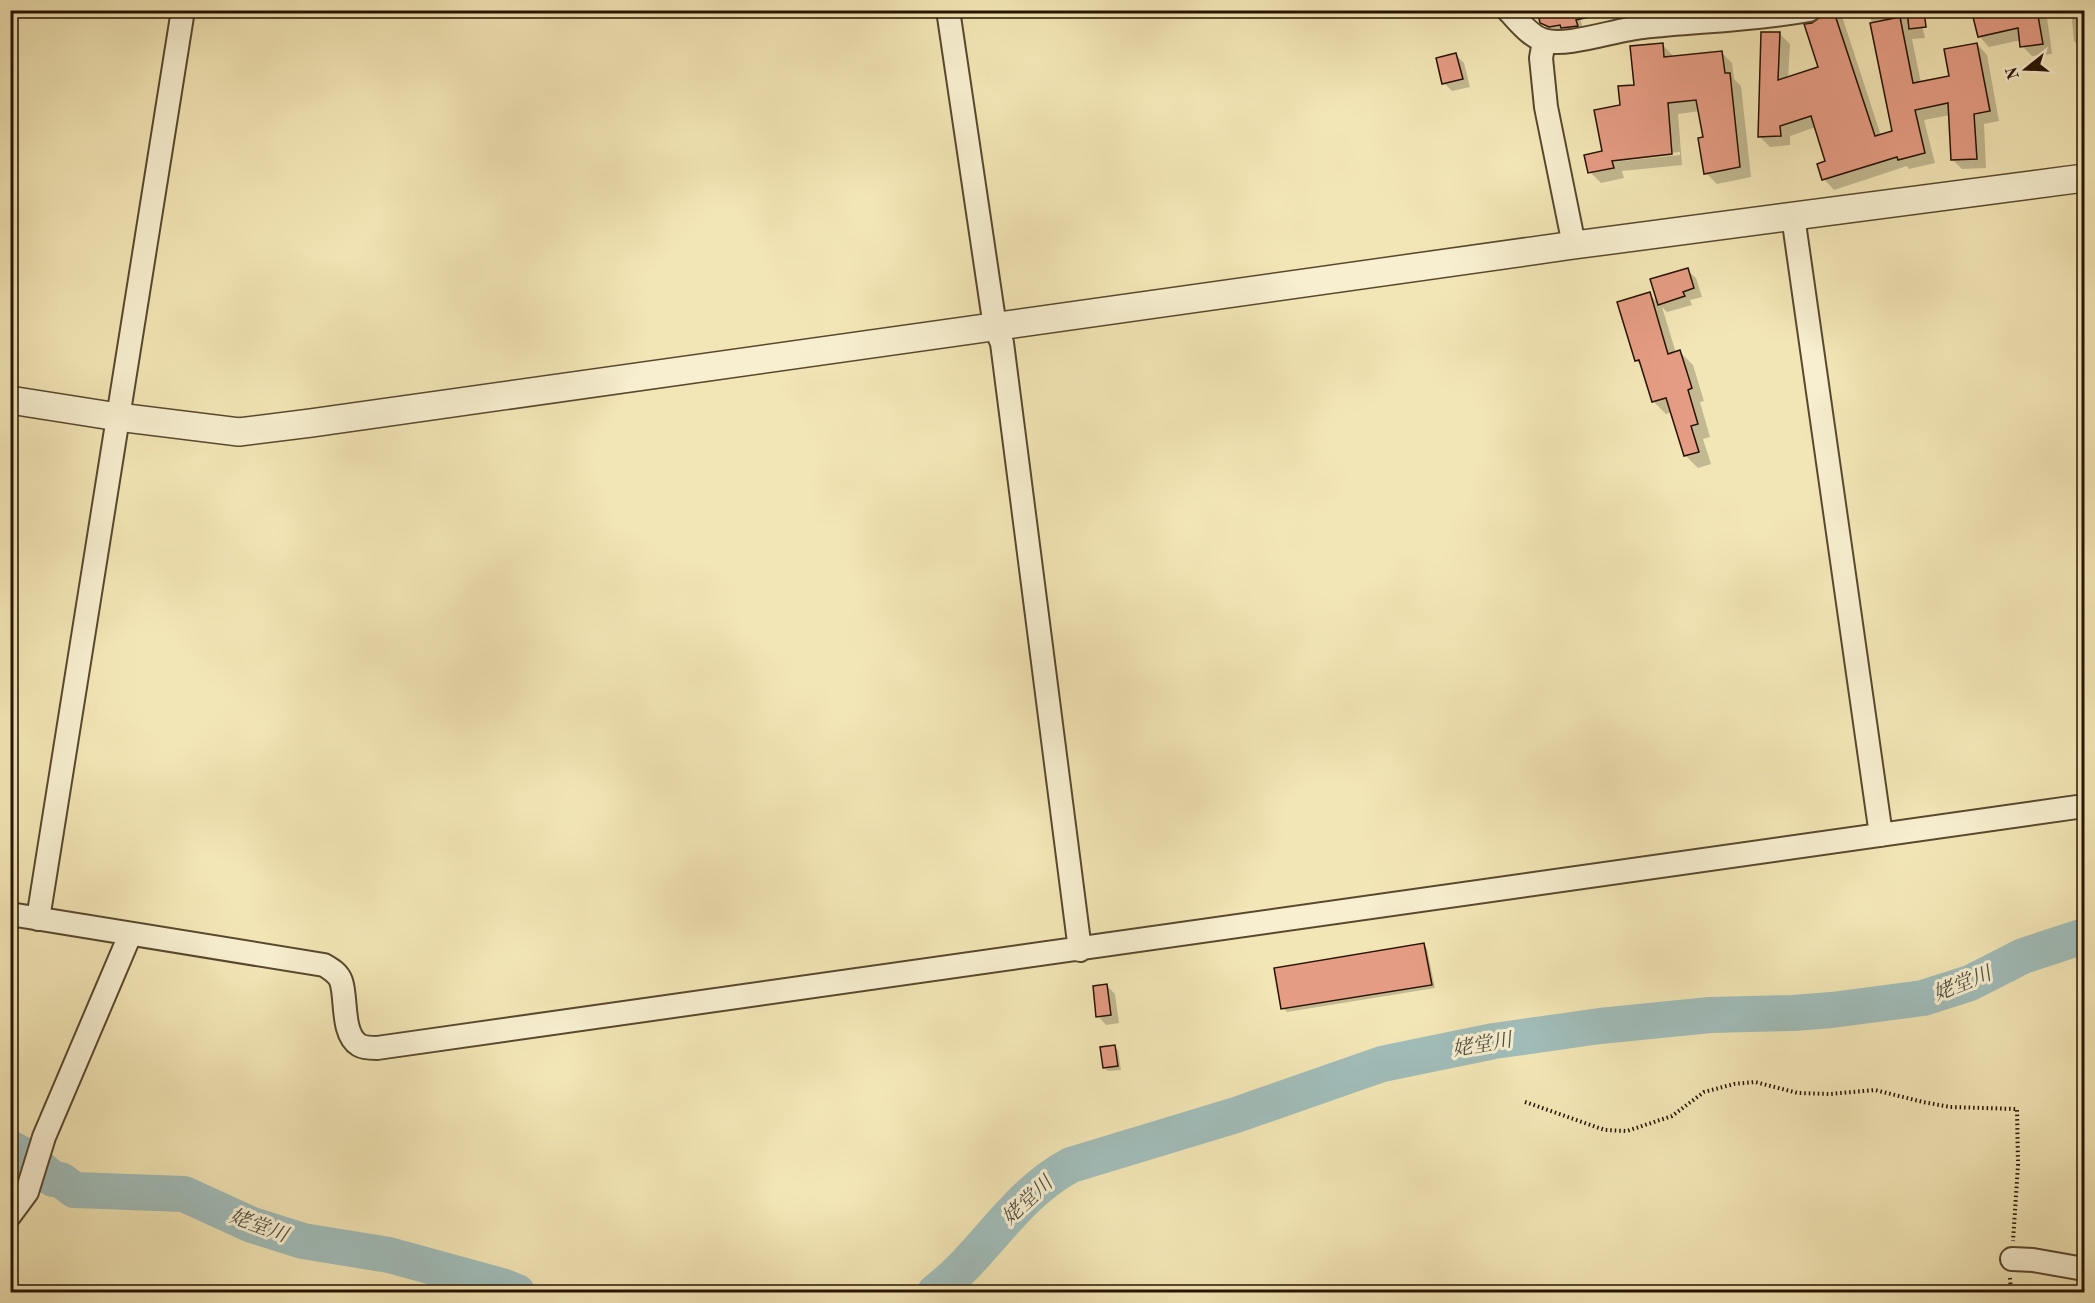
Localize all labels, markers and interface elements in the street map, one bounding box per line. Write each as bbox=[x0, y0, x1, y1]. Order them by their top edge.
north arrow bbox=[1996, 39, 2056, 99]
text: N bbox=[2004, 64, 2023, 81]
water label: 姥堂川 bbox=[1930, 962, 1996, 1005]
water label: 姥堂川 bbox=[1451, 1029, 1516, 1061]
water label: 姥堂川 bbox=[998, 1171, 1059, 1229]
water label: 姥堂川 bbox=[227, 1205, 292, 1247]

